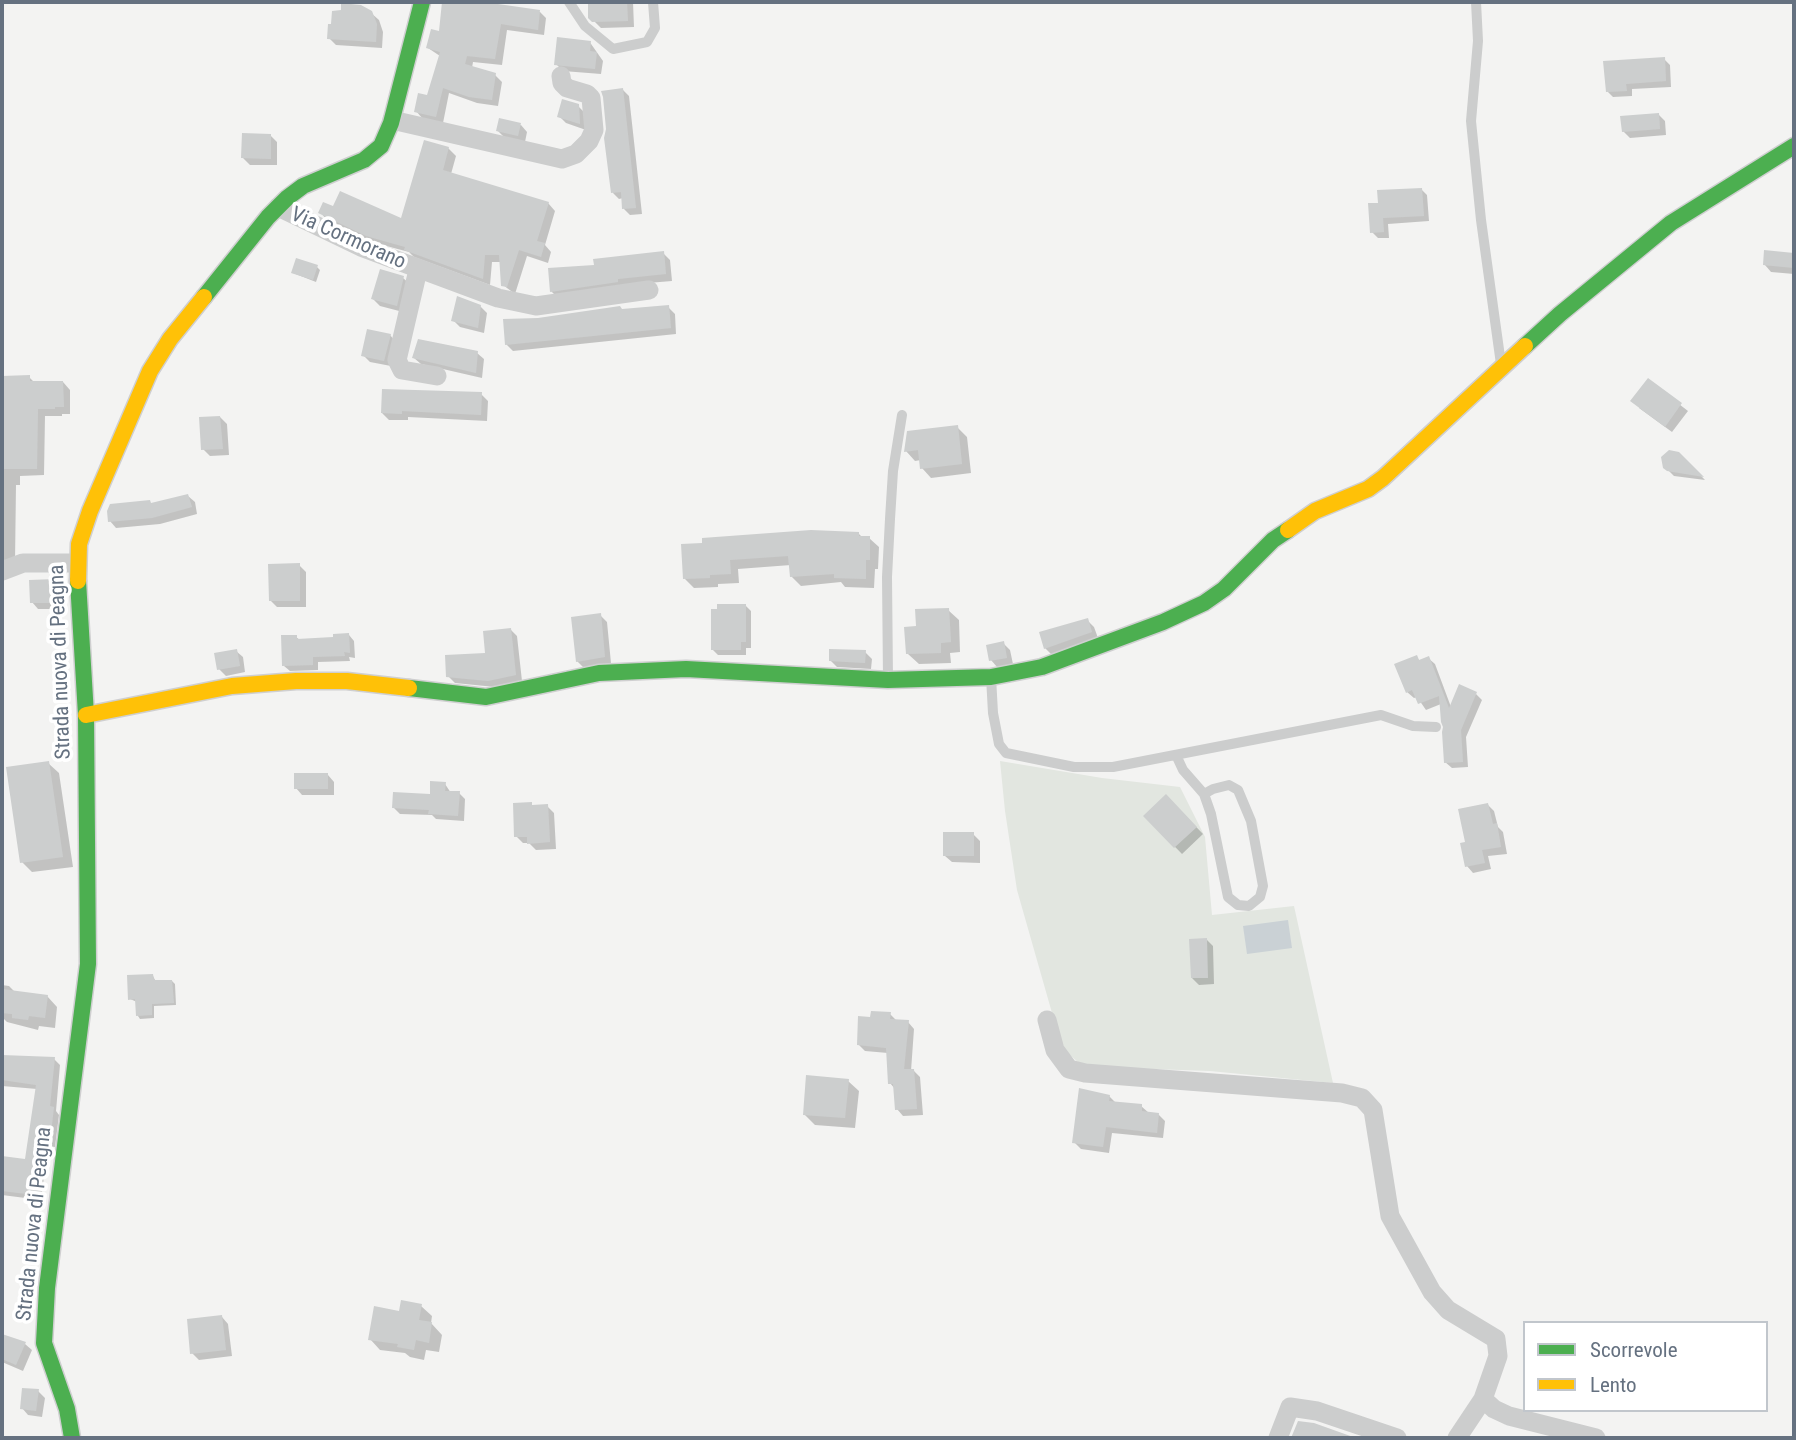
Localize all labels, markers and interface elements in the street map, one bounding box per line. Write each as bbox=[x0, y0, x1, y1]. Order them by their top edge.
street label: Via Cormorano bbox=[286, 202, 410, 276]
street label: Strada nuova di Peagna bbox=[45, 564, 77, 760]
street label: Strada nuova di Peagna bbox=[12, 1126, 58, 1322]
legend bbox=[1523, 1321, 1768, 1412]
text: Scorrevole bbox=[1590, 1338, 1677, 1362]
text: Lento bbox=[1590, 1373, 1637, 1397]

